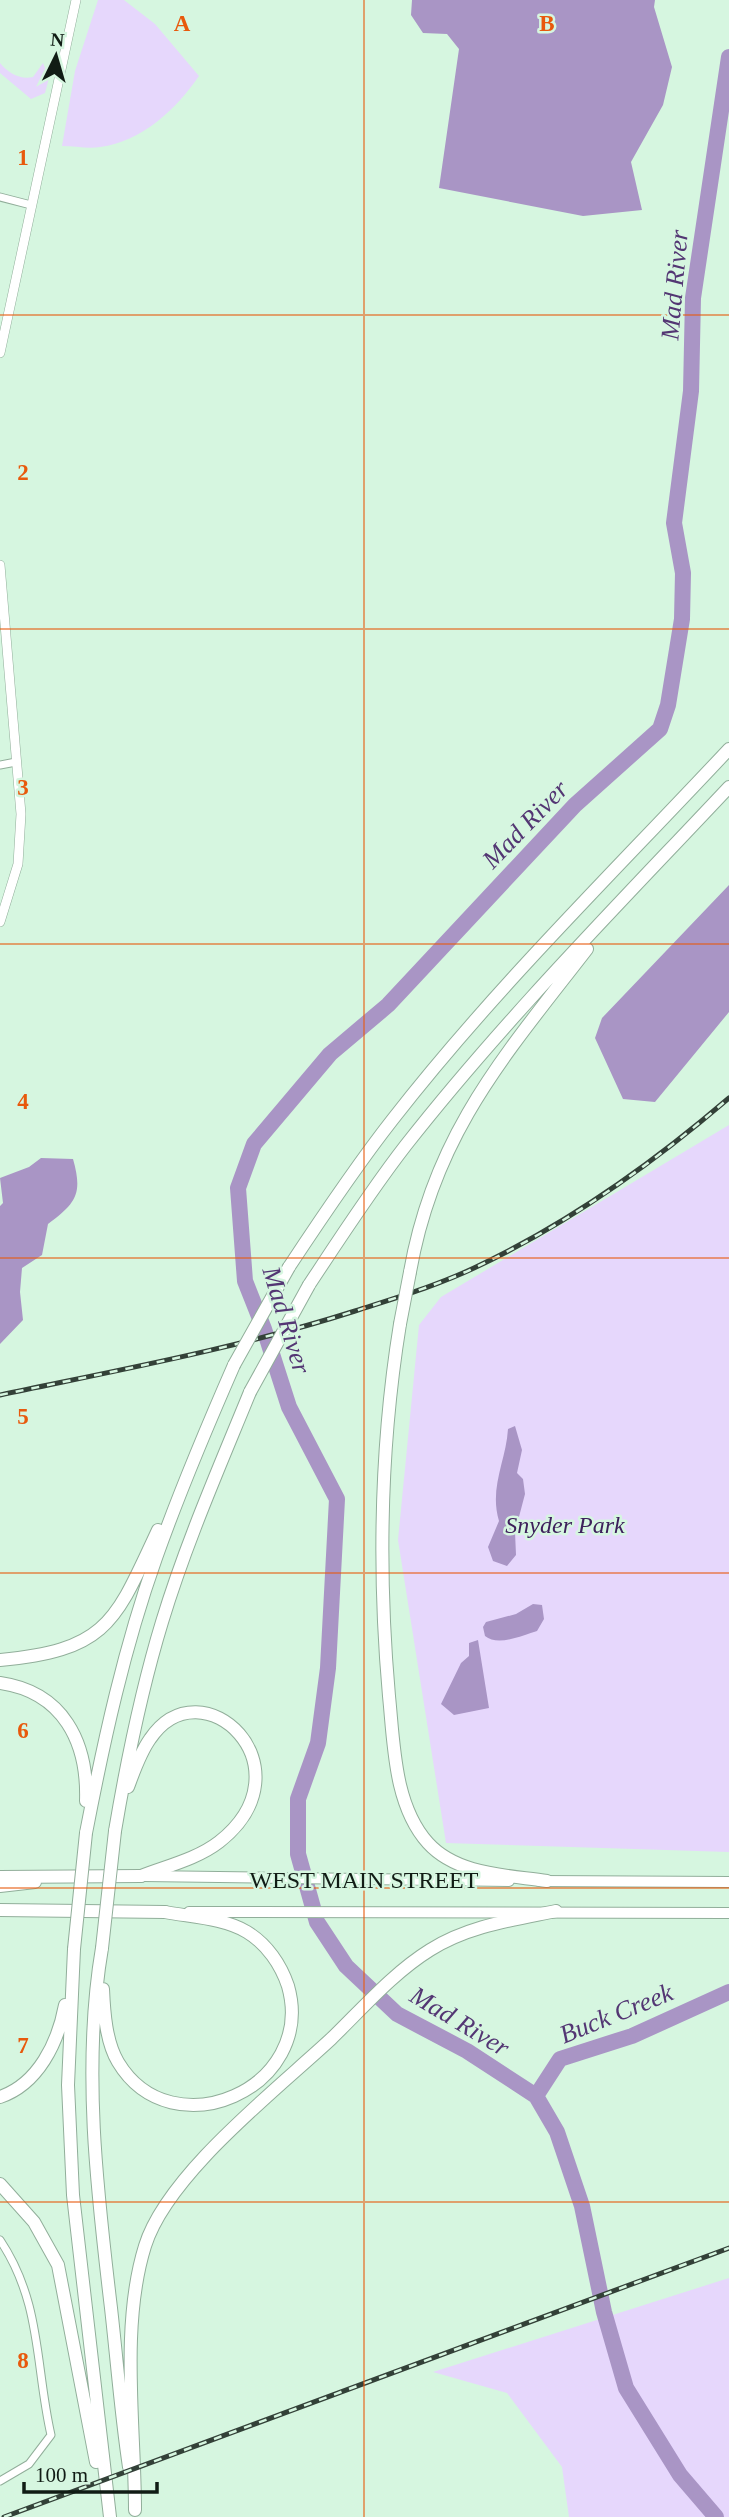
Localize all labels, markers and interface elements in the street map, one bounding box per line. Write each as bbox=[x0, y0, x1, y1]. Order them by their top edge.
text: A bbox=[174, 11, 191, 36]
text: B bbox=[539, 11, 555, 36]
north arrow bbox=[21, 21, 91, 91]
text: N bbox=[50, 29, 65, 51]
text: 1 bbox=[17, 145, 29, 170]
water label: Mad River bbox=[655, 228, 694, 342]
text: 2 bbox=[17, 460, 29, 485]
water label: Mad River bbox=[476, 774, 575, 875]
text: 3 bbox=[17, 775, 29, 800]
text: 4 bbox=[17, 1089, 29, 1114]
water label: Mad River bbox=[256, 1262, 317, 1378]
text: 5 bbox=[17, 1404, 29, 1429]
park label: Snyder Park bbox=[505, 1512, 625, 1538]
text: 6 bbox=[17, 1718, 29, 1743]
street label: WEST MAIN STREET bbox=[250, 1867, 479, 1893]
water label: Buck Creek bbox=[555, 1977, 677, 2049]
water label: Mad River bbox=[404, 1980, 515, 2063]
text: 7 bbox=[17, 2033, 29, 2058]
text: 8 bbox=[17, 2348, 29, 2373]
scale bar bbox=[24, 2450, 158, 2494]
text: 100 m bbox=[35, 2463, 88, 2487]

